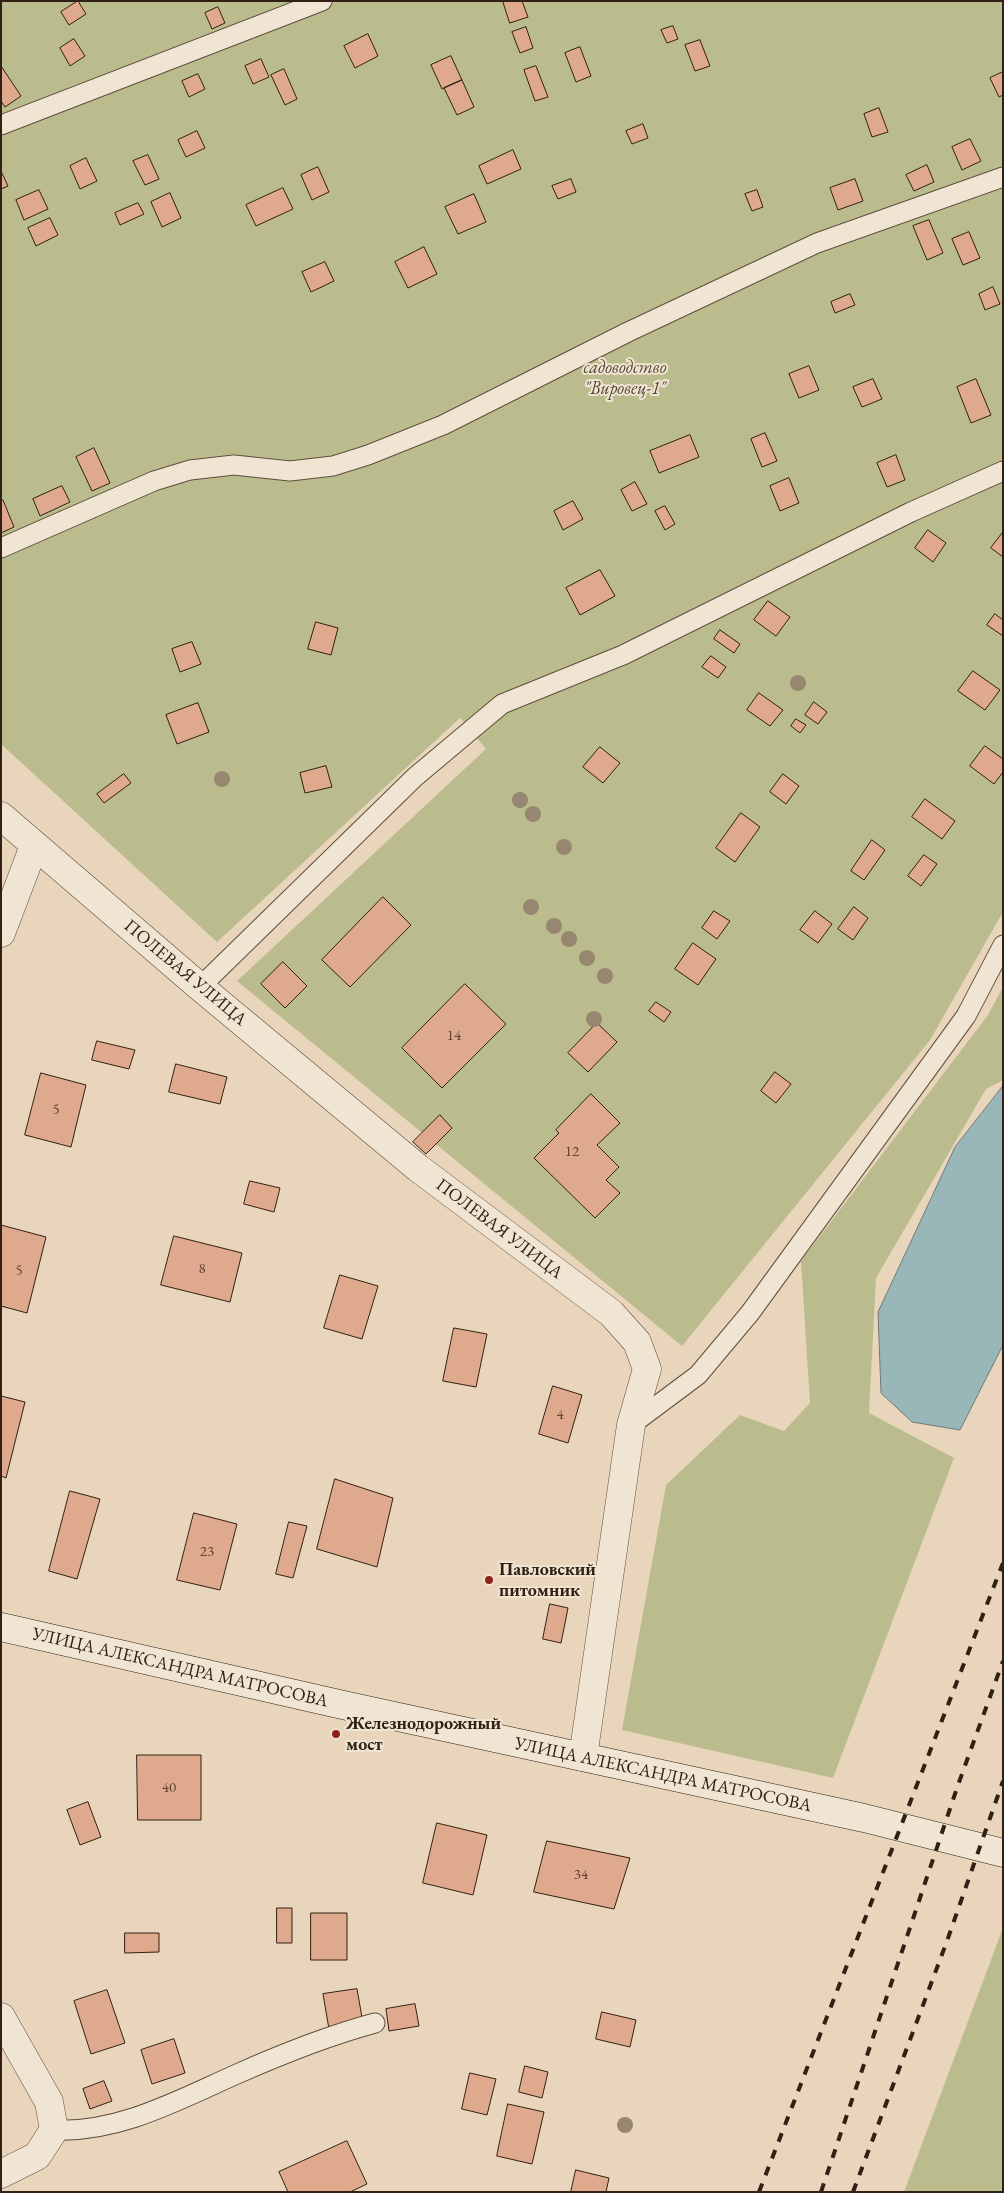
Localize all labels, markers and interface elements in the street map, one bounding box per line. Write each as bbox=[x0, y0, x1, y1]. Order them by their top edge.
park label: садоводство "Вировец-1" bbox=[583, 357, 667, 399]
street label: ПОЛЕВАЯ УЛИЦА bbox=[119, 915, 251, 1031]
house number: 14 bbox=[447, 1027, 461, 1045]
house number: 5 bbox=[52, 1101, 60, 1119]
house number: 12 bbox=[565, 1143, 579, 1161]
street label: ПОЛЕВАЯ УЛИЦА bbox=[431, 1174, 567, 1284]
house number: 8 bbox=[198, 1260, 206, 1278]
house number: 5 bbox=[15, 1262, 23, 1280]
house number: 4 bbox=[556, 1406, 564, 1424]
house number: 23 bbox=[200, 1543, 214, 1561]
place label: Павловский питомник bbox=[499, 1559, 596, 1602]
marker: Павловский питомник bbox=[483, 1574, 495, 1586]
street label: УЛИЦА АЛЕКСАНДРА МАТРОСОВА bbox=[30, 1623, 330, 1713]
place label: Железнодорожный мост bbox=[346, 1713, 501, 1756]
marker: Железнодорожный мост bbox=[330, 1728, 342, 1740]
street label: УЛИЦА АЛЕКСАНДРА МАТРОСОВА bbox=[513, 1733, 813, 1817]
house number: 40 bbox=[162, 1779, 176, 1797]
house number: 34 bbox=[574, 1866, 588, 1884]

